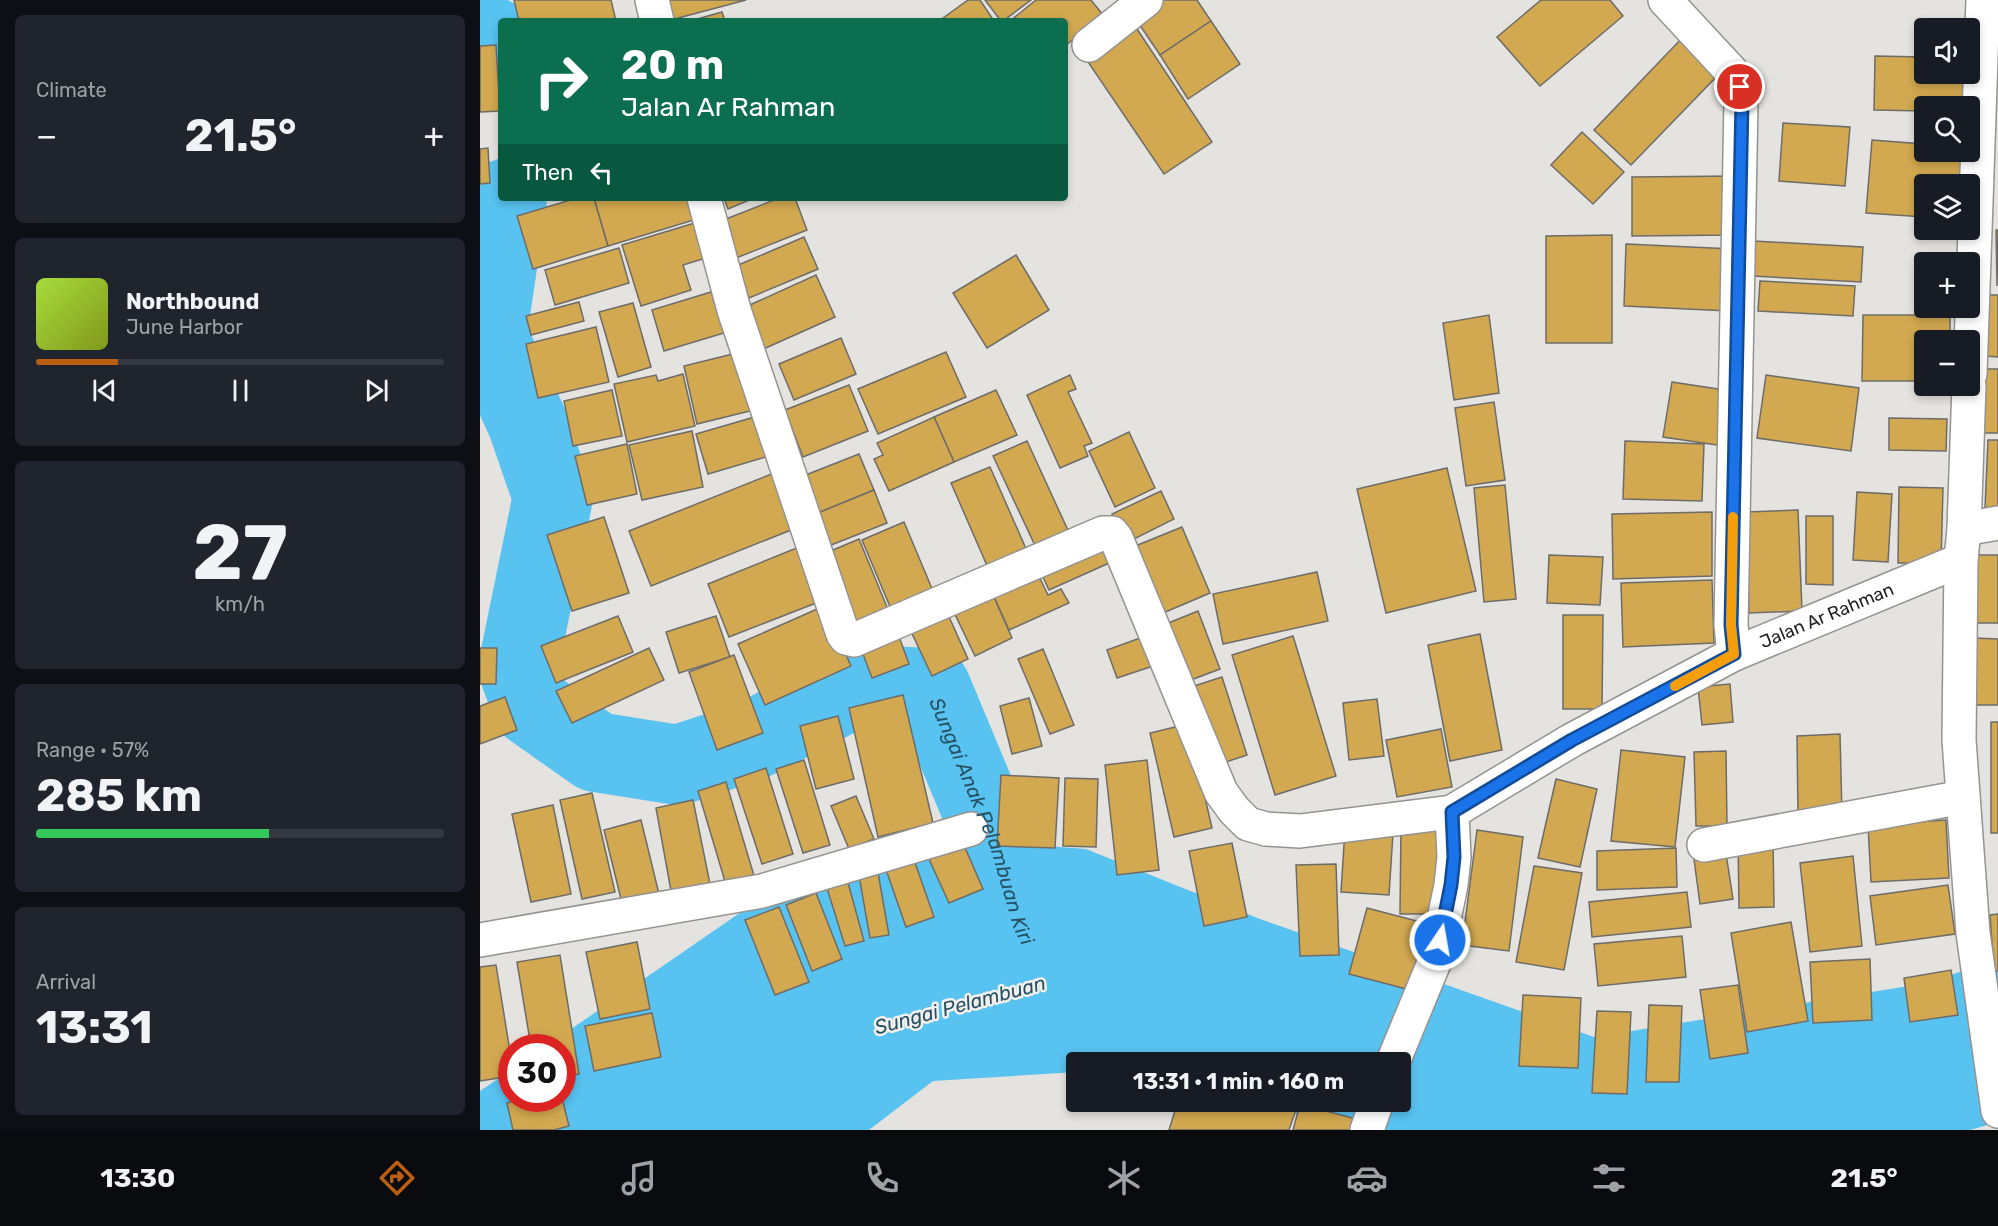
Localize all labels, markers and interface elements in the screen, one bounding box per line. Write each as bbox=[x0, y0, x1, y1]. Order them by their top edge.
map controls bbox=[1914, 18, 1980, 396]
button: sound bbox=[1914, 18, 1980, 84]
text: 20 m bbox=[621, 40, 724, 90]
icon: right bbox=[522, 42, 600, 120]
pin bbox=[1714, 61, 1765, 112]
icon: arrive bbox=[1723, 70, 1756, 103]
text: Climate bbox=[36, 78, 107, 102]
text: Jalan Ar Rahman bbox=[621, 91, 835, 123]
button: search bbox=[1914, 96, 1980, 162]
text: 21.5° bbox=[184, 109, 296, 162]
text: − bbox=[36, 116, 57, 155]
text: + bbox=[423, 116, 444, 155]
icon: left bbox=[585, 156, 618, 189]
text: Then bbox=[522, 159, 573, 186]
button: layers bbox=[1914, 174, 1980, 240]
button: + bbox=[1914, 252, 1980, 318]
text: Northbound bbox=[126, 288, 259, 315]
text: June Harbor bbox=[126, 315, 243, 339]
button: − bbox=[1914, 330, 1980, 396]
icon: previous bbox=[88, 374, 121, 407]
icon: pause bbox=[224, 374, 257, 407]
icon: next bbox=[360, 374, 393, 407]
text: 27 bbox=[192, 506, 288, 599]
street label: Jalan Ar Rahman bbox=[1757, 578, 1897, 653]
text: km/h bbox=[215, 592, 265, 616]
water label: Sungai Anak Pelambuan Kiri bbox=[924, 694, 1040, 950]
text: Range · 57% bbox=[36, 738, 149, 762]
text: 285 km bbox=[36, 769, 202, 822]
position arrow bbox=[1408, 908, 1472, 972]
text: Arrival bbox=[36, 970, 96, 994]
water label: Sungai Pelambuan bbox=[872, 971, 1048, 1039]
text: 13:31 bbox=[36, 1001, 153, 1054]
speed limit sign: 30 bbox=[498, 1034, 576, 1112]
text: 13:31 · 1 min · 160 m bbox=[1133, 1068, 1344, 1095]
icon: directions bbox=[376, 1157, 418, 1199]
icon: music bbox=[618, 1157, 660, 1199]
icon: phone bbox=[861, 1157, 903, 1199]
icon: climate bbox=[1103, 1157, 1145, 1199]
icon: car bbox=[1346, 1157, 1388, 1199]
icon: filters bbox=[1588, 1157, 1630, 1199]
text: 13:30 bbox=[100, 1162, 175, 1194]
text: 21.5° bbox=[1831, 1162, 1898, 1194]

